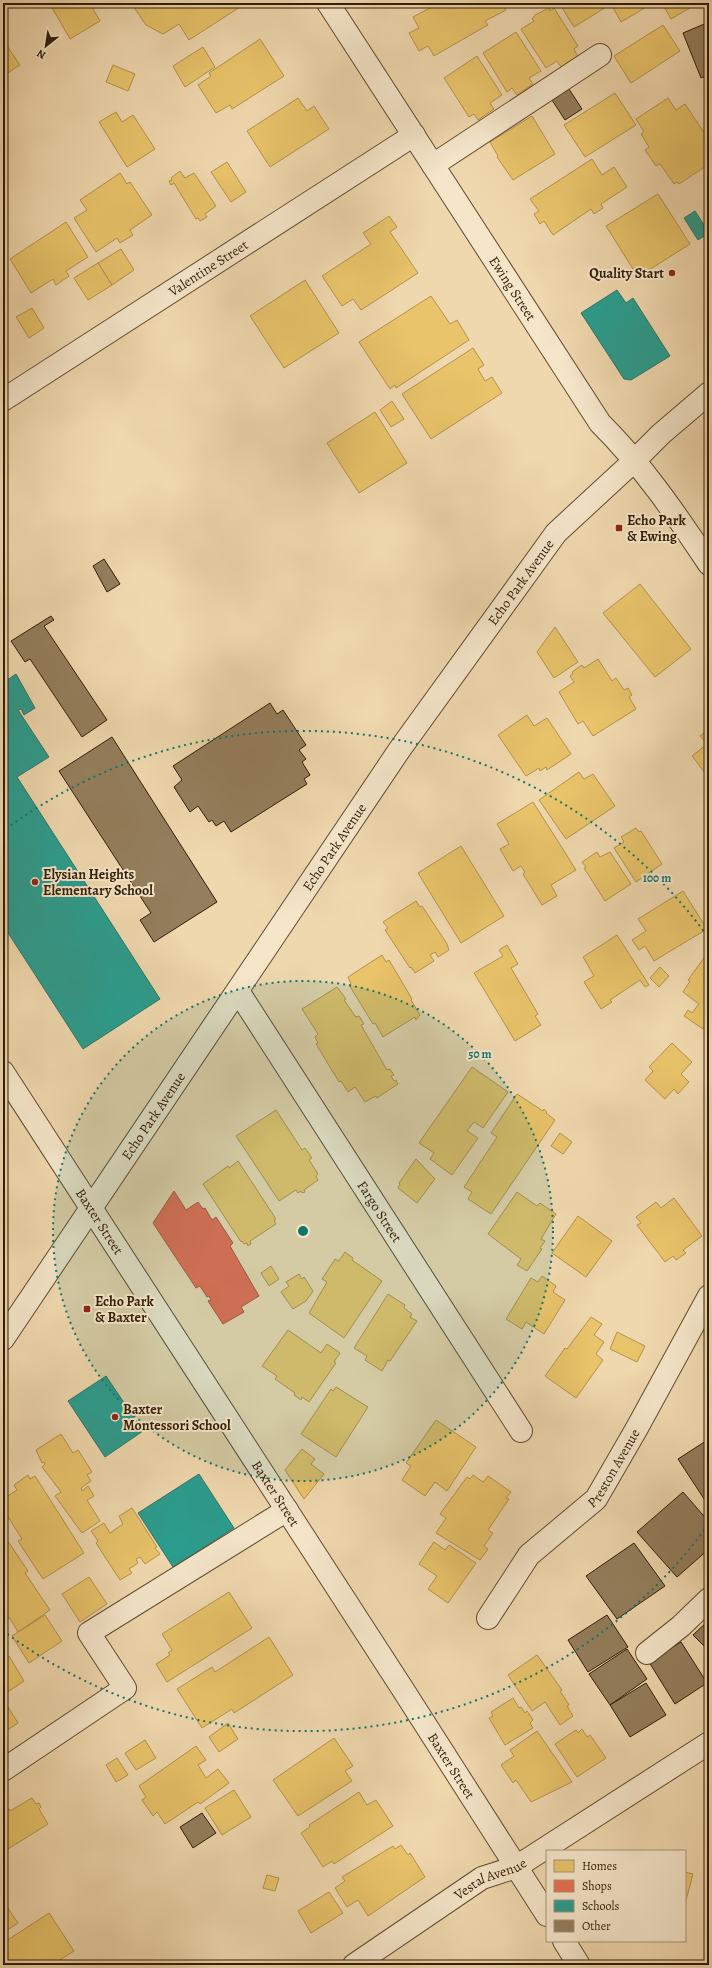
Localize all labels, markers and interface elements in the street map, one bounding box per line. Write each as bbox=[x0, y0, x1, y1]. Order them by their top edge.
north arrow bbox=[26, 26, 66, 66]
text: N bbox=[34, 46, 48, 63]
street label: Valentine Street bbox=[164, 235, 252, 301]
street label: Ewing Street bbox=[484, 253, 541, 325]
place label: Quality Start bbox=[589, 264, 664, 283]
marker: Quality Start bbox=[667, 268, 677, 278]
place label: Echo Park & Ewing bbox=[627, 511, 686, 546]
marker: Echo Park & Ewing bbox=[614, 523, 624, 533]
street label: Echo Park Avenue bbox=[483, 536, 558, 629]
street label: Echo Park Avenue bbox=[298, 800, 371, 895]
place label: Elysian Heights Elementary School bbox=[43, 865, 153, 900]
text: 100 m bbox=[643, 870, 671, 886]
marker: Elysian Heights Elementary School bbox=[30, 877, 40, 887]
text: 50 m bbox=[468, 1046, 492, 1062]
street label: Echo Park Avenue bbox=[117, 1068, 190, 1164]
street label: Fargo Street bbox=[352, 1177, 406, 1246]
street label: Baxter Street bbox=[71, 1185, 128, 1259]
centre of rings bbox=[296, 1224, 310, 1238]
place label: Echo Park & Baxter bbox=[95, 1292, 154, 1327]
marker: Echo Park & Baxter bbox=[82, 1304, 92, 1314]
place label: Baxter Montessori School bbox=[123, 1400, 231, 1435]
marker: Baxter Montessori School bbox=[110, 1412, 120, 1422]
street label: Preston Avenue bbox=[583, 1425, 645, 1512]
street label: Baxter Street bbox=[247, 1457, 304, 1531]
street label: Baxter Street bbox=[423, 1729, 480, 1803]
legend bbox=[546, 1850, 686, 1942]
street label: Vestal Avenue bbox=[450, 1854, 530, 1905]
text: Homes bbox=[582, 1858, 617, 1874]
text: Shops bbox=[582, 1878, 612, 1894]
text: Schools bbox=[582, 1898, 619, 1914]
text: Other bbox=[582, 1918, 611, 1934]

